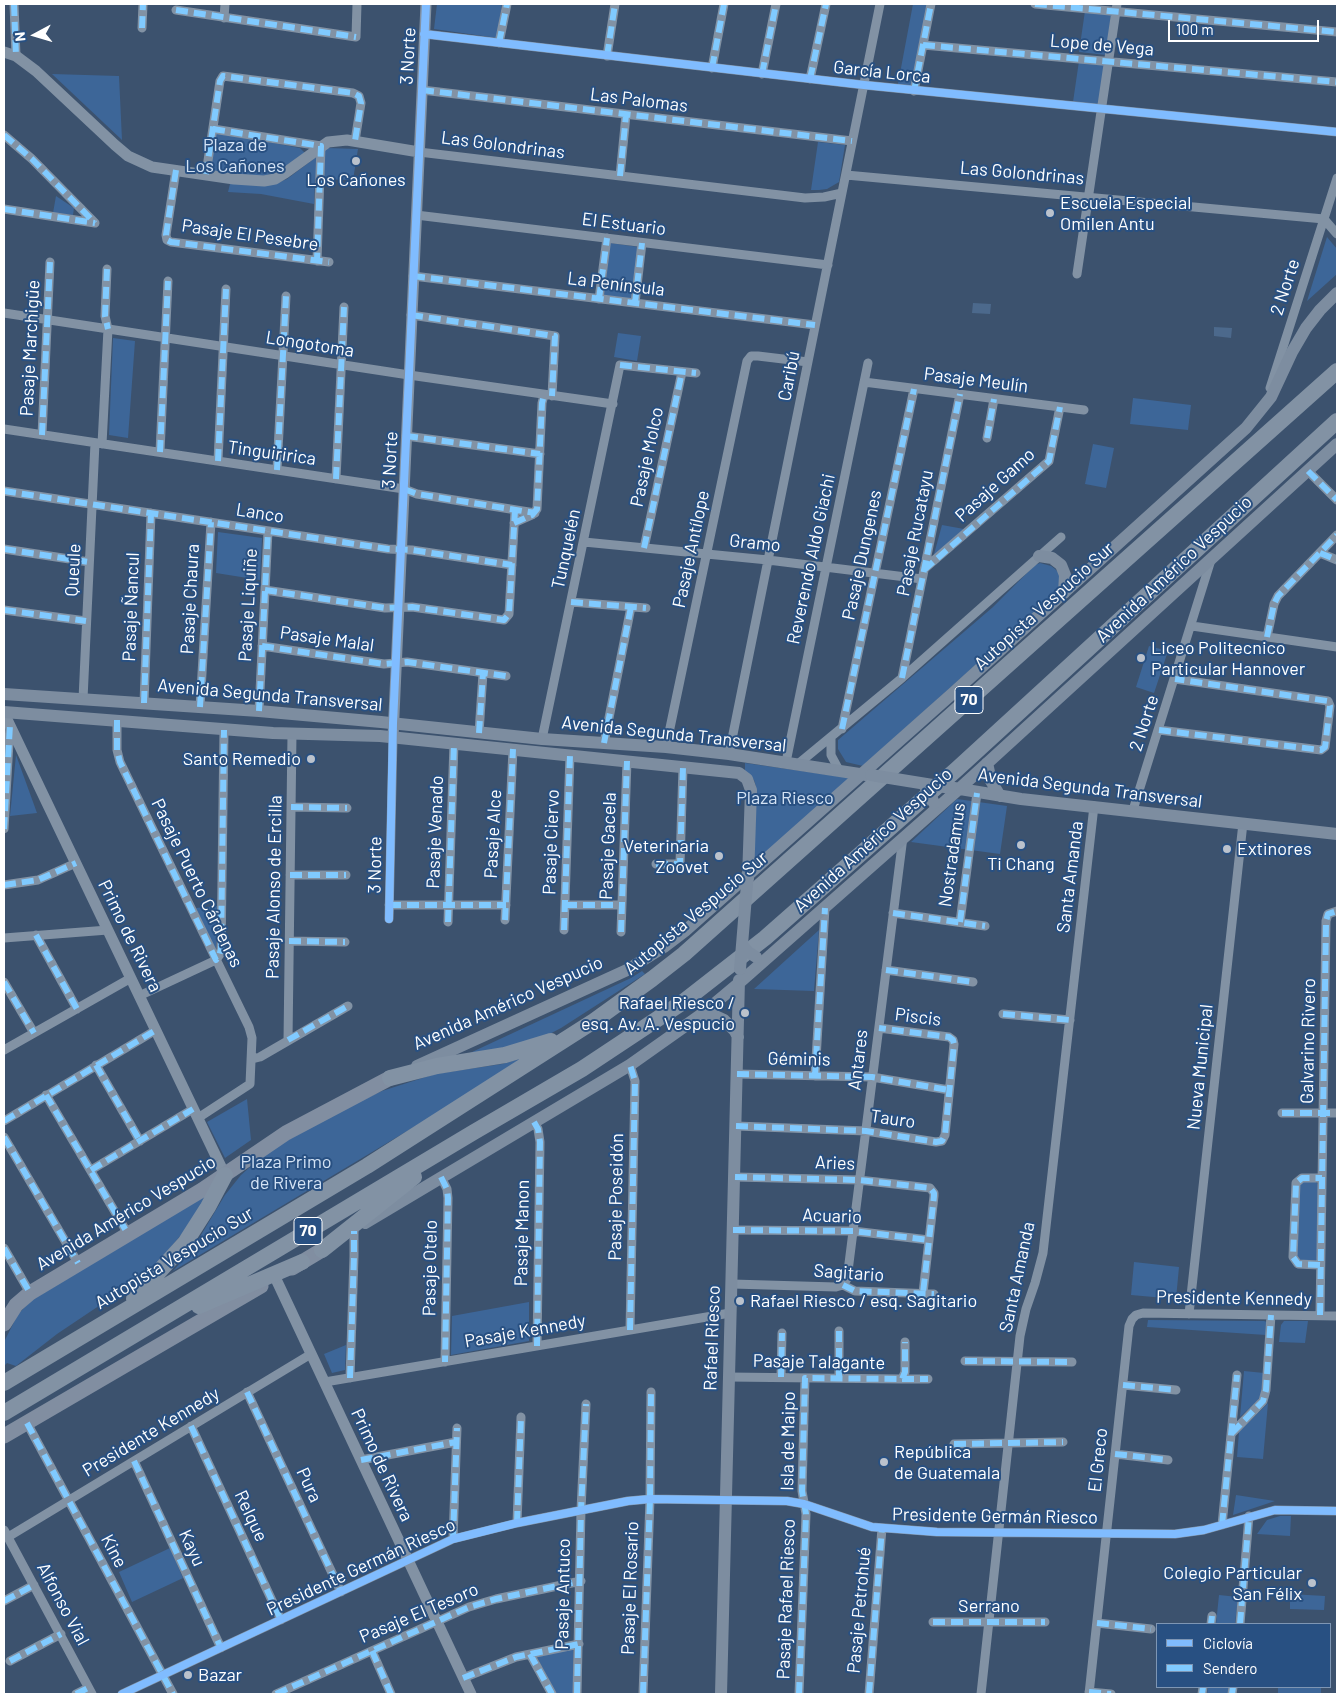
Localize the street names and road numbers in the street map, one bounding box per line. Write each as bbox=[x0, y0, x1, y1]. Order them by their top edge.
street label: 3 Norte bbox=[396, 27, 420, 85]
street label: Lope de Vega bbox=[1049, 30, 1155, 60]
street label: García Lorca bbox=[832, 56, 932, 88]
street label: Las Palomas bbox=[589, 83, 689, 117]
street label: Las Golondrinas bbox=[440, 127, 566, 163]
street label: Las Golondrinas bbox=[959, 157, 1085, 189]
street label: El Estuario bbox=[581, 208, 667, 240]
street label: Pasaje El Pesebre bbox=[180, 215, 320, 255]
street label: 2 Norte bbox=[1266, 256, 1304, 318]
street label: La Península bbox=[566, 267, 666, 301]
street label: Pasaje Marchigüe bbox=[16, 279, 44, 417]
street label: Longotoma bbox=[264, 326, 356, 362]
street label: Caribú bbox=[774, 349, 804, 403]
street label: Pasaje Meulín bbox=[923, 363, 1029, 397]
street label: Pasaje Molco bbox=[626, 405, 668, 509]
street label: 3 Norte bbox=[378, 431, 402, 489]
street label: Tinguiririca bbox=[226, 436, 318, 470]
street label: Pasaje Gamo bbox=[951, 444, 1039, 526]
street label: Pasaje Rucatayu bbox=[892, 468, 938, 598]
street label: Reverendo Aldo Giachi bbox=[782, 472, 840, 646]
street label: Pasaje Antílope bbox=[668, 488, 714, 610]
street label: Pasaje Dungenes bbox=[838, 488, 886, 622]
street label: Avenida Américo Vespucio bbox=[1091, 491, 1257, 647]
street label: Lanco bbox=[235, 499, 285, 527]
street label: Tunquelén bbox=[547, 507, 585, 591]
street label: Gramo bbox=[728, 530, 782, 556]
street label: Autopista Vespucio Sur bbox=[970, 538, 1118, 674]
street label: Queule bbox=[61, 543, 85, 597]
street label: Pasaje Chaura bbox=[176, 543, 204, 655]
street label: Pasaje Liquiñe bbox=[234, 548, 262, 662]
street label: Pasaje Ñancul bbox=[118, 552, 144, 662]
street label: Pasaje Malal bbox=[279, 622, 375, 656]
street label: Avenida Segunda Transversal bbox=[157, 674, 383, 716]
road number: 70 bbox=[955, 686, 983, 714]
street label: 2 Norte bbox=[1125, 692, 1163, 754]
street label: Avenida Segunda Transversal bbox=[561, 711, 787, 757]
street label: Avenida Américo Vespucio bbox=[789, 763, 957, 917]
street label: Avenida Segunda Transversal bbox=[977, 764, 1203, 812]
street label: Pasaje Venado bbox=[422, 775, 448, 889]
street label: Pasaje Alce bbox=[480, 789, 506, 879]
street label: Pasaje Ciervo bbox=[538, 789, 564, 895]
street label: Pasaje Gacela bbox=[595, 792, 621, 900]
street label: Pasaje Puerto Cárdenas bbox=[147, 795, 247, 971]
street label: Pasaje Alonso de Ercilla bbox=[262, 795, 286, 979]
street label: Nostradamus bbox=[934, 801, 970, 909]
street label: Santa Amanda bbox=[1052, 820, 1088, 934]
street label: 3 Norte bbox=[364, 836, 386, 894]
street label: Autopista Vespucio Sur bbox=[620, 847, 772, 979]
street label: Primo de Rivera bbox=[94, 876, 166, 996]
street label: Avenida Américo Vespucio bbox=[410, 951, 606, 1055]
street label: Galvarino Rivero bbox=[1296, 978, 1320, 1104]
street label: Piscis bbox=[894, 1003, 942, 1031]
street label: Nueva Municipal bbox=[1183, 1003, 1217, 1131]
street label: Antares bbox=[844, 1028, 872, 1092]
street label: Géminis bbox=[767, 1048, 831, 1070]
street label: Tauro bbox=[869, 1105, 917, 1133]
street label: Pasaje Poseidón bbox=[604, 1133, 628, 1261]
street label: Avenida Américo Vespucio bbox=[32, 1151, 220, 1275]
street label: Aries bbox=[815, 1152, 855, 1174]
street label: Pasaje Manon bbox=[510, 1180, 534, 1286]
street label: Autopista Vespucio Sur bbox=[91, 1202, 257, 1314]
street label: Acuario bbox=[802, 1204, 862, 1228]
road number: 70 bbox=[294, 1218, 322, 1244]
street label: Pasaje Otelo bbox=[418, 1220, 442, 1316]
street label: Santa Amanda bbox=[995, 1220, 1039, 1334]
street label: Sagitario bbox=[813, 1260, 885, 1286]
street label: Rafael Riesco bbox=[699, 1285, 725, 1391]
street label: Presidente Kennedy bbox=[1156, 1286, 1312, 1310]
street label: Pasaje Kennedy bbox=[463, 1310, 587, 1352]
street label: Pasaje Talagante bbox=[753, 1350, 885, 1374]
street label: Presidente Kennedy bbox=[79, 1383, 223, 1481]
street label: Isla de Maipo bbox=[776, 1391, 800, 1491]
street label: Primo de Rivera bbox=[346, 1405, 418, 1525]
street label: El Greco bbox=[1084, 1427, 1112, 1493]
street label: Pura bbox=[292, 1464, 326, 1506]
street label: Relque bbox=[230, 1487, 272, 1545]
street label: Presidente Germán Riesco bbox=[892, 1503, 1098, 1529]
street label: Presidente Germán Riesco bbox=[263, 1514, 459, 1620]
street label: Pasaje Rafael Riesco bbox=[772, 1518, 800, 1680]
street label: Pasaje El Rosario bbox=[617, 1521, 643, 1655]
street label: Kayu bbox=[174, 1526, 210, 1570]
street label: Kine bbox=[96, 1531, 132, 1571]
street label: Pasaje Antuco bbox=[551, 1538, 575, 1650]
street label: Pasaje Petrohué bbox=[843, 1546, 875, 1674]
street label: Alfonso Vial bbox=[32, 1559, 94, 1649]
street label: Pasaje El Tesoro bbox=[356, 1578, 482, 1648]
street label: Serrano bbox=[958, 1595, 1020, 1617]

